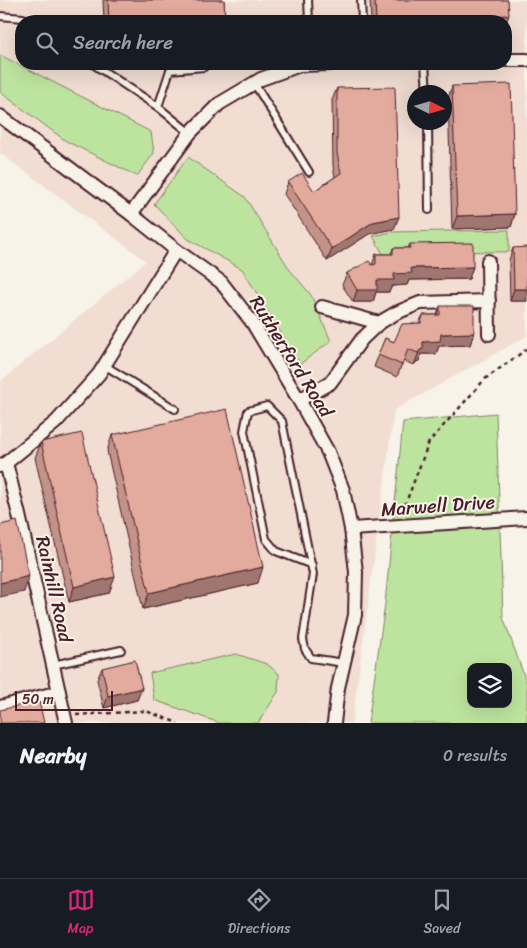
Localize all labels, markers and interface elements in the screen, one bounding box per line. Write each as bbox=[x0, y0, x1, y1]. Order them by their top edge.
search box bbox=[15, 15, 512, 70]
text: Search here bbox=[73, 26, 173, 59]
icon: search bbox=[33, 29, 61, 57]
north arrow bbox=[407, 85, 452, 130]
street label: Rutherford Road bbox=[241, 289, 343, 426]
street label: Marwell Drive bbox=[380, 485, 497, 526]
street label: Rainhill Road bbox=[26, 533, 83, 647]
map controls bbox=[467, 663, 512, 708]
button: layers bbox=[467, 663, 512, 708]
text: 50 m bbox=[22, 687, 54, 712]
scale bar bbox=[15, 688, 112, 711]
text: Nearby bbox=[20, 737, 86, 775]
text: 0 results bbox=[443, 741, 507, 770]
tab: Map bbox=[67, 886, 95, 941]
tab: Directions bbox=[228, 886, 290, 941]
tab: Saved bbox=[424, 886, 460, 941]

